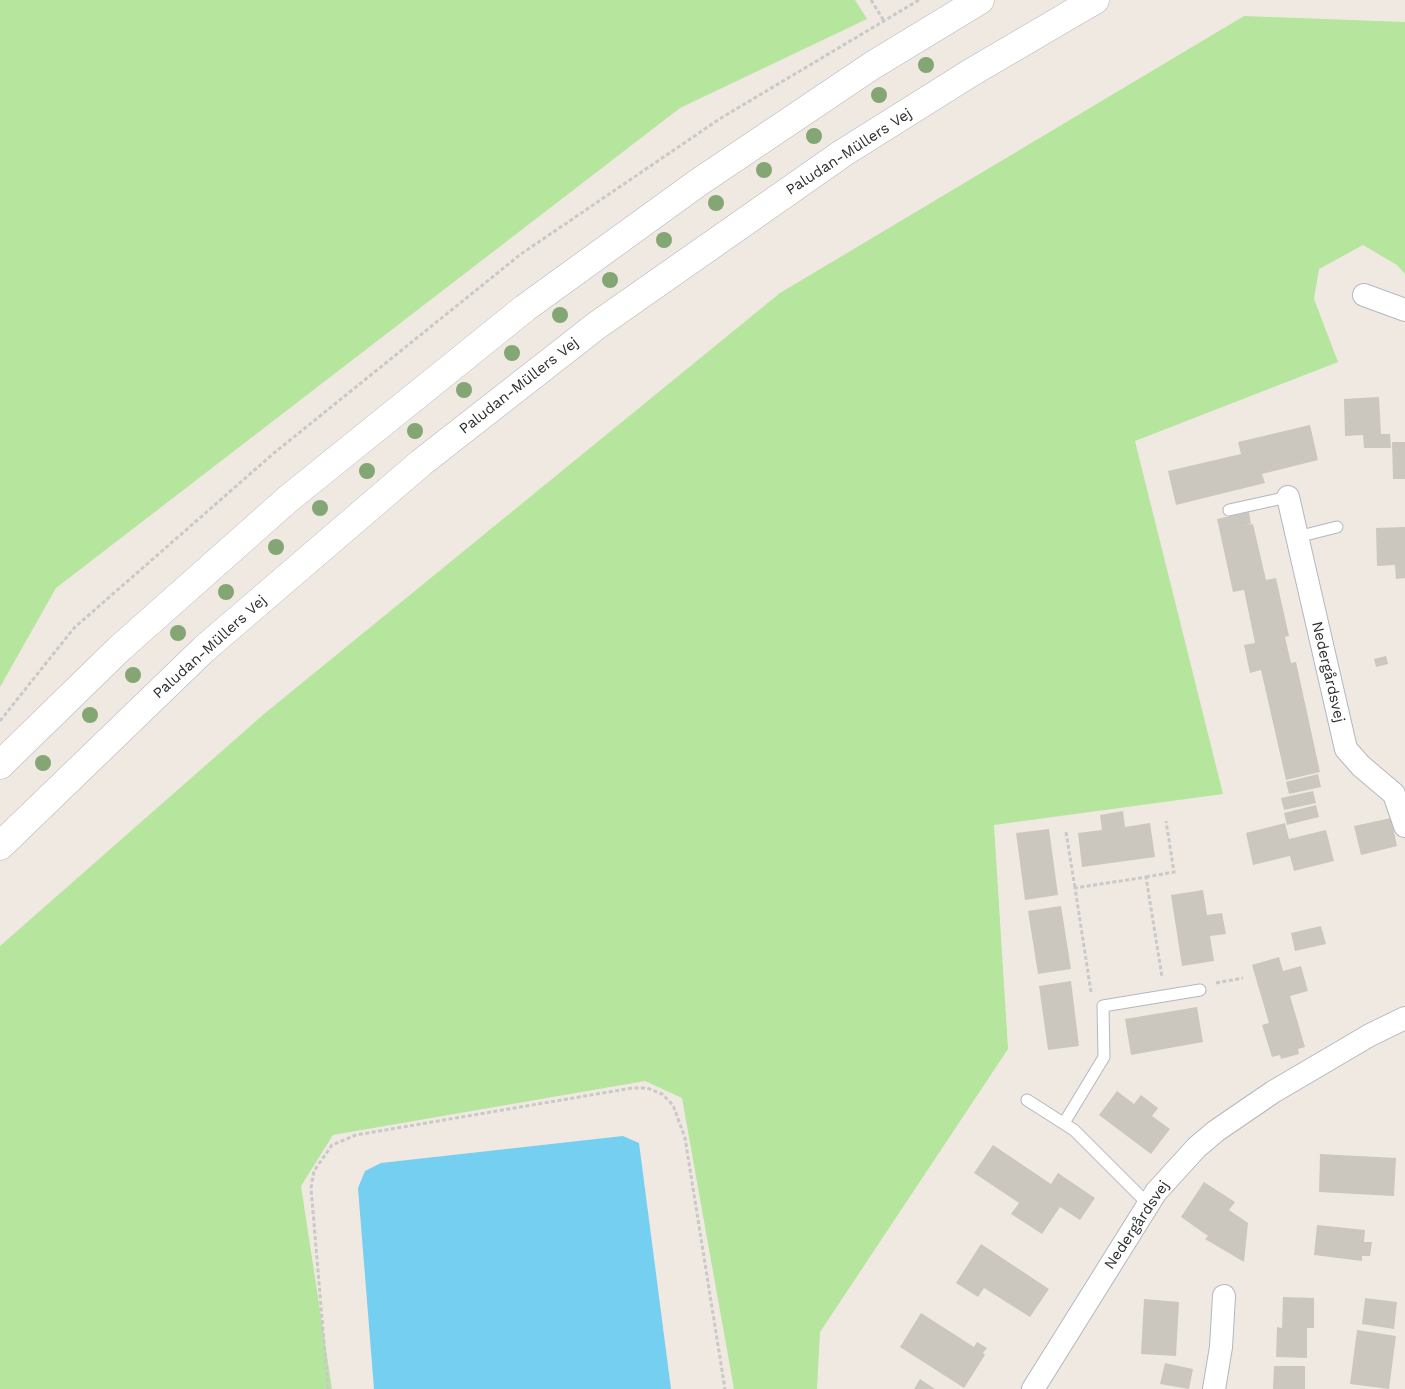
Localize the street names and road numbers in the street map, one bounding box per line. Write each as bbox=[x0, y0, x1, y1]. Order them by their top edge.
street label: Paludan-Müllers Vej bbox=[783, 105, 915, 199]
street label: Paludan-Müllers Vej bbox=[456, 334, 582, 438]
street label: Paludan-Müllers Vej bbox=[150, 591, 270, 703]
street label: Nedergårdsvej bbox=[1308, 620, 1348, 724]
street label: Nedergårdsvej bbox=[1101, 1177, 1173, 1273]

